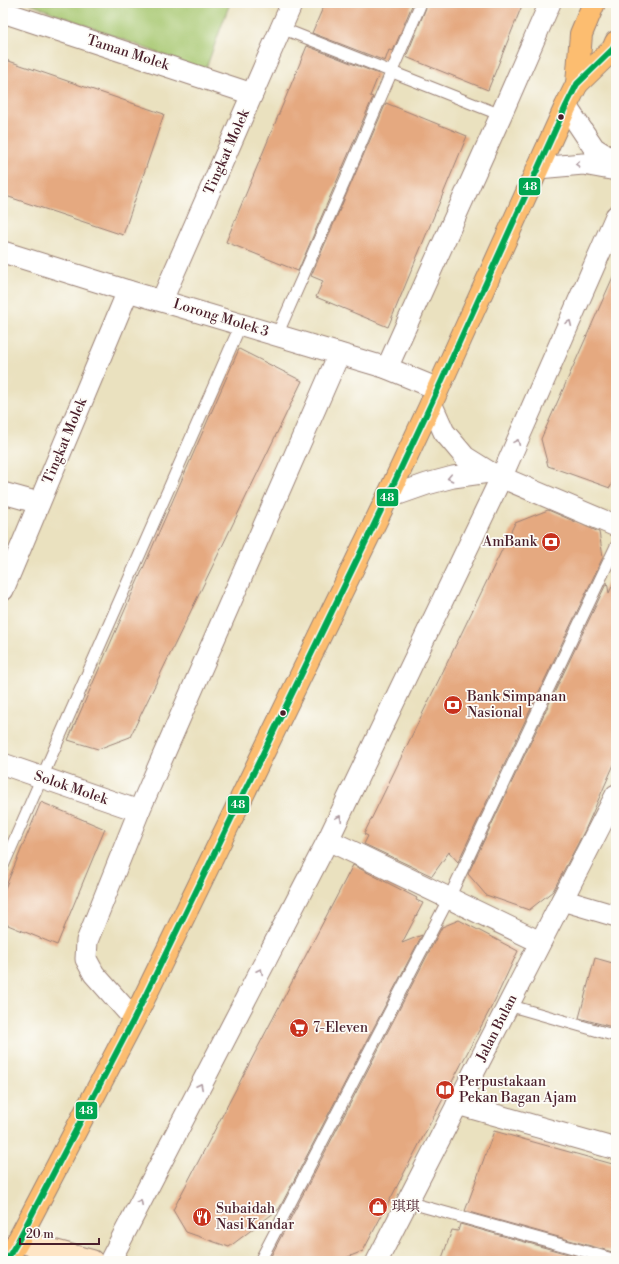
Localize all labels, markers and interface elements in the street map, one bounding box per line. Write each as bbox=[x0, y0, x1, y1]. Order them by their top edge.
street label: Taman Molek bbox=[85, 31, 172, 75]
street label: Tingkat Molek bbox=[200, 106, 254, 197]
unlabelled marker bbox=[556, 112, 566, 122]
one-way arrow bbox=[575, 160, 581, 169]
line badge: 48 bbox=[518, 177, 541, 196]
text: 48 bbox=[523, 180, 537, 194]
street label: Lorong Molek 3 bbox=[171, 295, 271, 341]
one-way arrow bbox=[564, 319, 572, 327]
street label: Tingkat Molek bbox=[39, 395, 91, 487]
one-way arrow bbox=[512, 438, 520, 446]
one-way arrow bbox=[447, 474, 453, 482]
line badge: 48 bbox=[376, 488, 399, 507]
text: 48 bbox=[380, 491, 394, 505]
bank icon: AmBank bbox=[540, 531, 562, 553]
place label: AmBank bbox=[482, 533, 538, 551]
place label: Bank Simpanan Nasional bbox=[466, 688, 567, 722]
bank icon: Bank Simpanan Nasional bbox=[442, 694, 464, 716]
unlabelled marker bbox=[278, 708, 288, 718]
street label: Solok Molek bbox=[32, 767, 111, 809]
line badge: 48 bbox=[227, 795, 250, 814]
text: 48 bbox=[231, 798, 245, 812]
one-way arrow bbox=[334, 815, 342, 822]
one-way arrow bbox=[256, 968, 263, 975]
street label: Jalan Bulan bbox=[472, 991, 522, 1065]
supermarket icon: 7-Eleven bbox=[288, 1017, 310, 1039]
place label: 7-Eleven bbox=[313, 1019, 369, 1037]
place label: Perpustakaan Pekan Bagan Ajam bbox=[459, 1073, 577, 1107]
library icon: Perpustakaan Pekan Bagan Ajam bbox=[434, 1079, 456, 1101]
one-way arrow bbox=[196, 1083, 203, 1090]
line badge: 48 bbox=[75, 1101, 98, 1120]
text: 48 bbox=[79, 1104, 93, 1118]
shop icon: 琪琪 bbox=[367, 1196, 389, 1218]
one-way arrow bbox=[136, 1198, 143, 1206]
place label: 琪琪 bbox=[392, 1198, 420, 1216]
place label: Subaidah Nasi Kandar bbox=[216, 1200, 294, 1234]
restaurant icon: Subaidah Nasi Kandar bbox=[191, 1206, 213, 1228]
scale bar bbox=[20, 1220, 99, 1246]
text: 20 m bbox=[26, 1227, 54, 1242]

